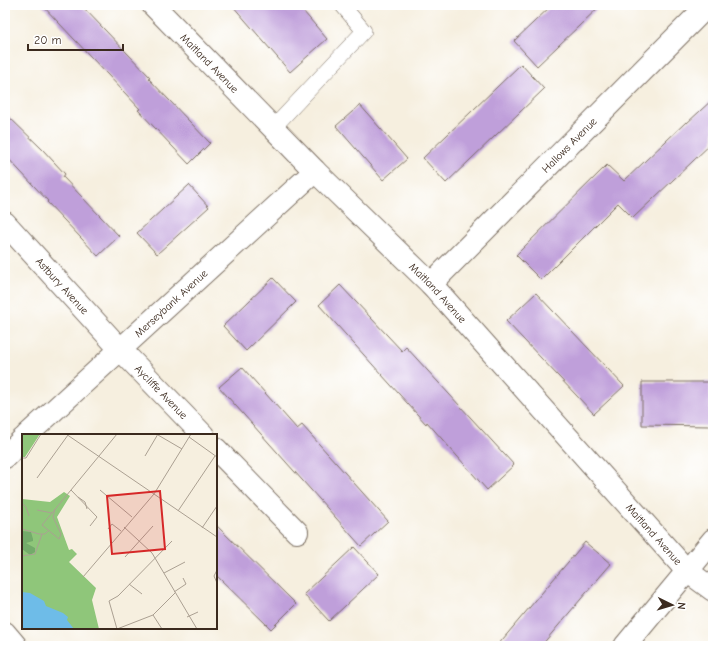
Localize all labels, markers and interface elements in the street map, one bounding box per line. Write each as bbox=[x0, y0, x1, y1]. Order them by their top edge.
scale bar bbox=[28, 26, 123, 52]
street label: Maitland Avenue bbox=[178, 31, 242, 96]
text: 20 m bbox=[34, 33, 62, 47]
street label: Hallows Avenue bbox=[539, 114, 600, 175]
street label: Astbury Avenue bbox=[33, 255, 92, 317]
street label: Maitland Avenue bbox=[407, 260, 469, 326]
street label: Merseybank Avenue bbox=[132, 266, 210, 340]
street label: Aycliffe Avenue bbox=[132, 362, 191, 422]
inset map bbox=[22, 434, 217, 629]
street label: Maitland Avenue bbox=[623, 501, 685, 568]
north arrow bbox=[652, 585, 692, 625]
text: N bbox=[675, 602, 688, 610]

